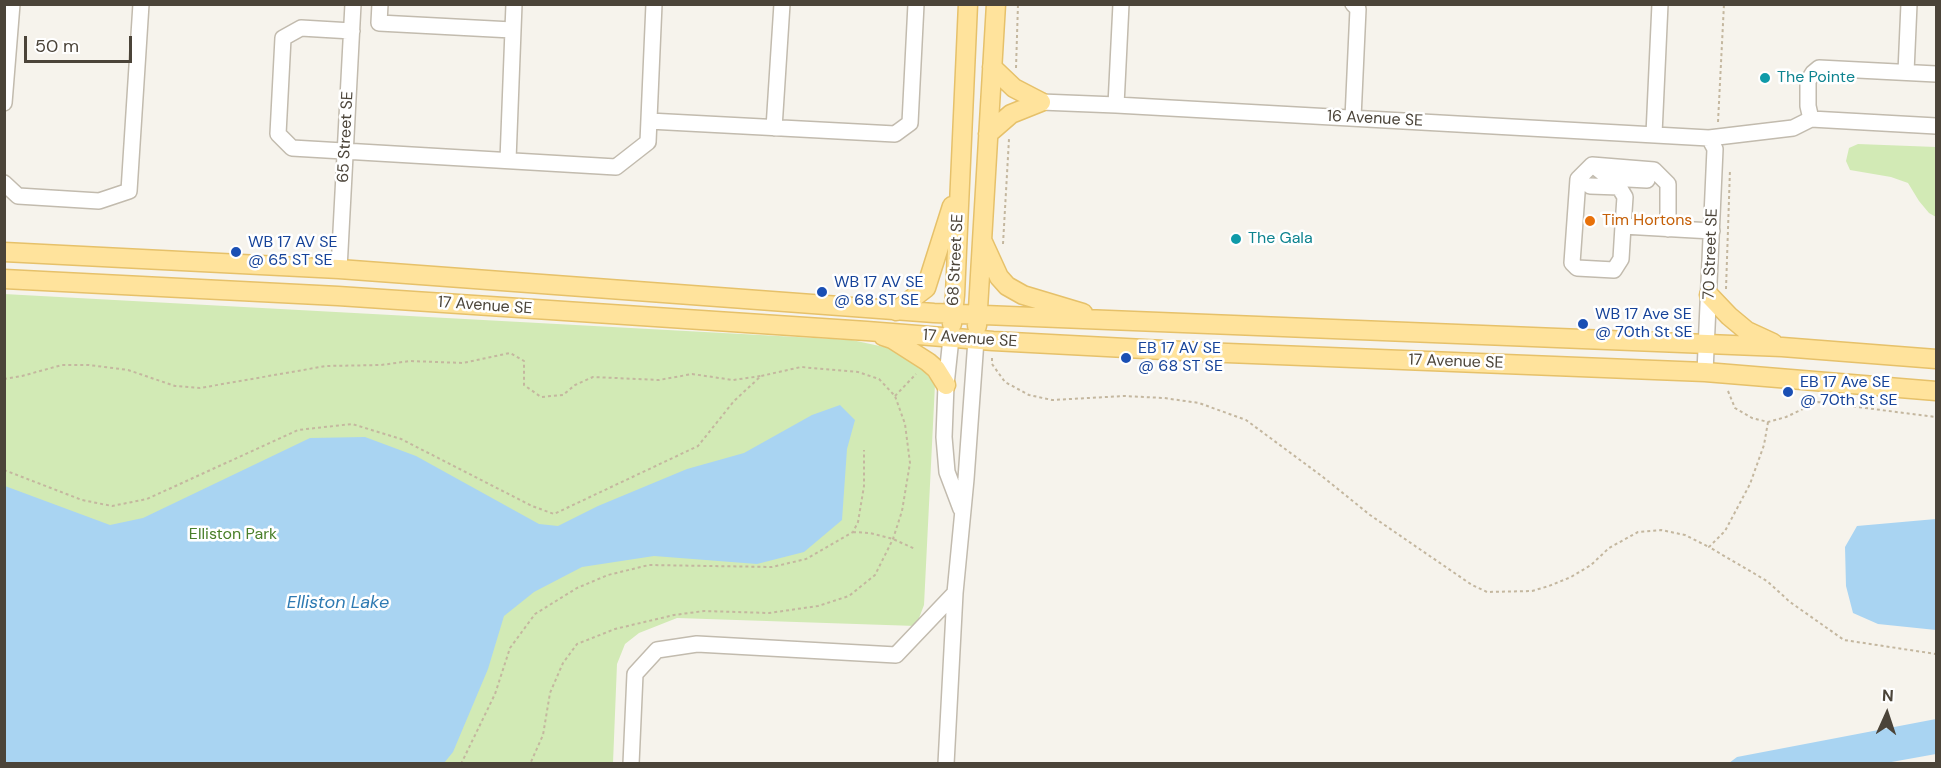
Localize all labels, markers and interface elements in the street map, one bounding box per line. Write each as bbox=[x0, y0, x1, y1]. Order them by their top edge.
scale bar bbox=[27, 24, 135, 62]
text: 50 m bbox=[35, 34, 79, 58]
place label: The Pointe bbox=[1777, 68, 1855, 88]
marker: The Pointe bbox=[1758, 71, 1772, 85]
street label: 65 Street SE bbox=[334, 91, 358, 183]
street label: 16 Avenue SE bbox=[1326, 107, 1424, 131]
street label: 70 Street SE bbox=[1700, 208, 1722, 300]
place label: Tim Hortons bbox=[1602, 211, 1692, 231]
street label: 68 Street SE bbox=[944, 214, 968, 306]
marker: Tim Hortons bbox=[1583, 214, 1597, 228]
place label: The Gala bbox=[1248, 229, 1313, 249]
marker: The Gala bbox=[1229, 232, 1243, 246]
place label: WB 17 AV SE @ 65 ST SE bbox=[248, 233, 338, 271]
marker: WB 17 AV SE @ 65 ST SE bbox=[229, 245, 243, 259]
place label: WB 17 AV SE @ 68 ST SE bbox=[834, 273, 924, 311]
marker: WB 17 AV SE @ 68 ST SE bbox=[815, 285, 829, 299]
street label: 17 Avenue SE bbox=[437, 293, 533, 319]
place label: WB 17 Ave SE @ 70th St SE bbox=[1595, 305, 1692, 343]
marker: WB 17 Ave SE @ 70th St SE bbox=[1576, 317, 1590, 331]
street label: 17 Avenue SE bbox=[922, 326, 1018, 352]
place label: EB 17 AV SE @ 68 ST SE bbox=[1138, 339, 1223, 377]
marker: EB 17 AV SE @ 68 ST SE bbox=[1119, 351, 1133, 365]
street label: 17 Avenue SE bbox=[1408, 351, 1504, 373]
place label: EB 17 Ave SE @ 70th St SE bbox=[1800, 373, 1897, 411]
marker: EB 17 Ave SE @ 70th St SE bbox=[1781, 385, 1795, 399]
park label: Elliston Park bbox=[189, 525, 277, 545]
water label: Elliston Lake bbox=[287, 592, 389, 614]
north arrow bbox=[1857, 684, 1917, 744]
text: N bbox=[1882, 685, 1894, 706]

